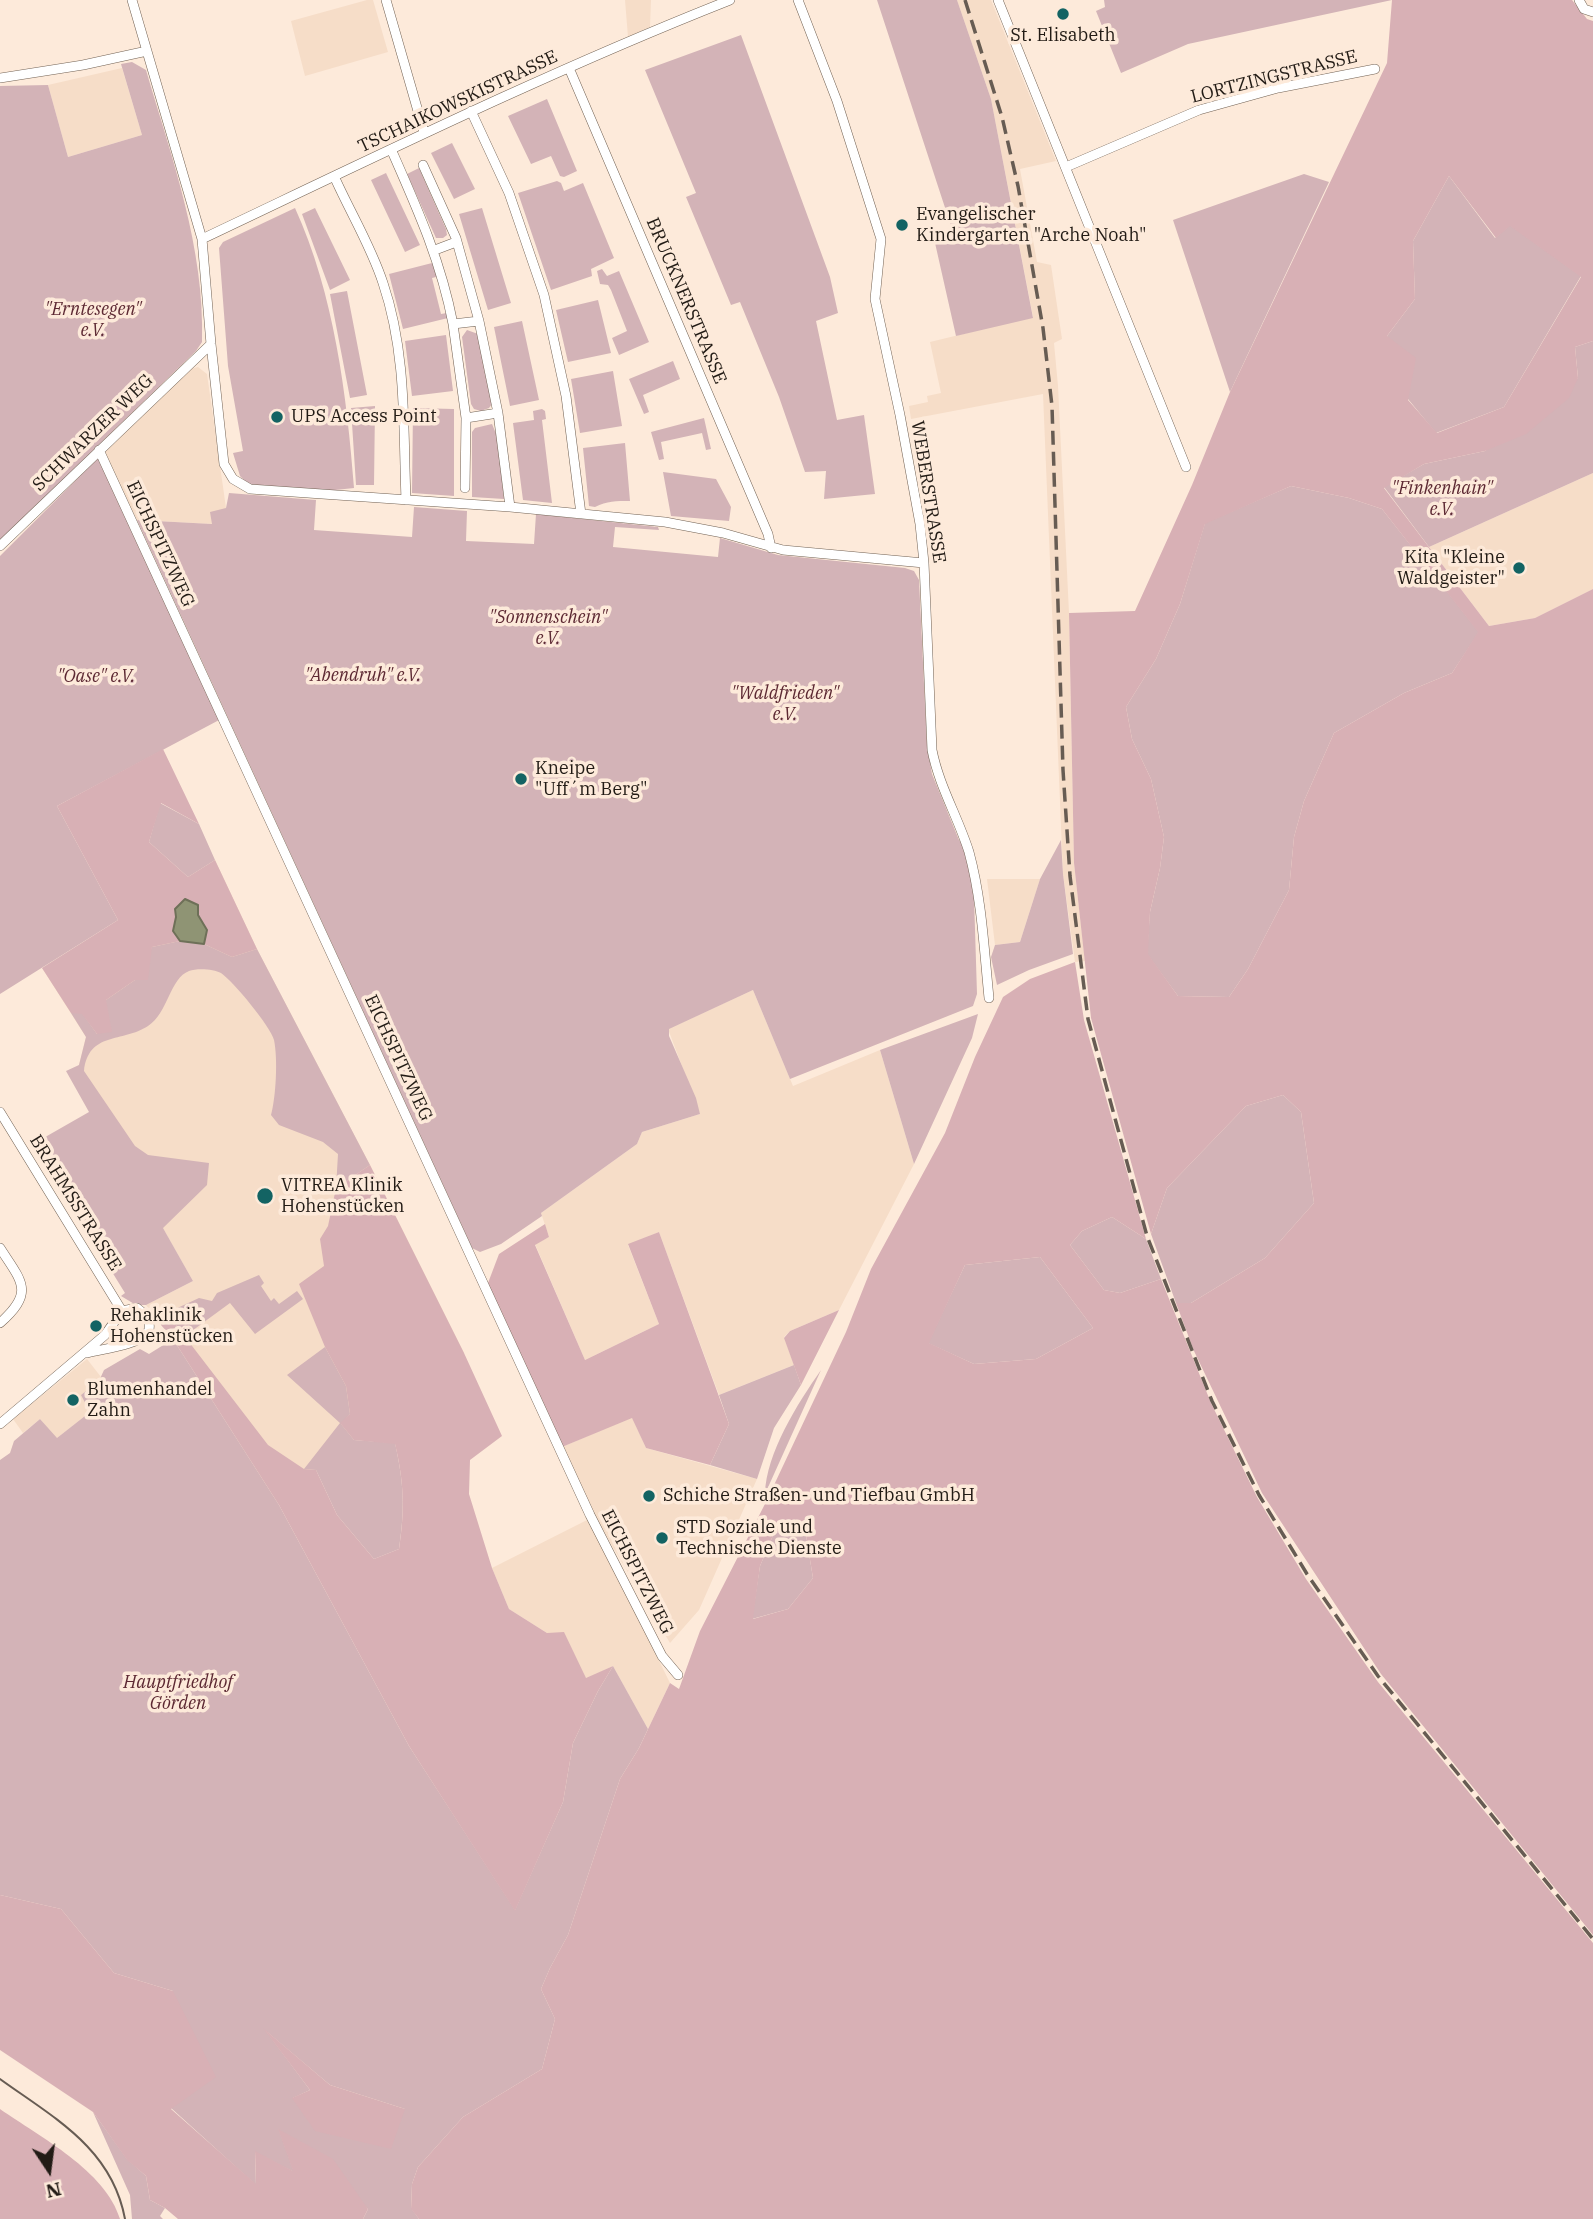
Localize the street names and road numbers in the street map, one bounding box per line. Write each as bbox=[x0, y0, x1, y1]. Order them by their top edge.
street label: TSCHAIKOWSKISTRASSE bbox=[355, 46, 561, 158]
street label: LORTZINGSTRASSE bbox=[1189, 46, 1359, 108]
street label: BRUCKNERSTRASSE bbox=[641, 215, 731, 387]
street label: SCHWARZER WEG bbox=[28, 370, 158, 496]
street label: WEBERSTRASSE bbox=[906, 419, 950, 565]
street label: EICHSPITZWEG bbox=[121, 477, 199, 611]
street label: EICHSPITZWEG bbox=[359, 991, 437, 1125]
street label: BRAHMSSTRASSE bbox=[24, 1131, 126, 1275]
street label: EICHSPITZWEG bbox=[596, 1506, 678, 1638]

